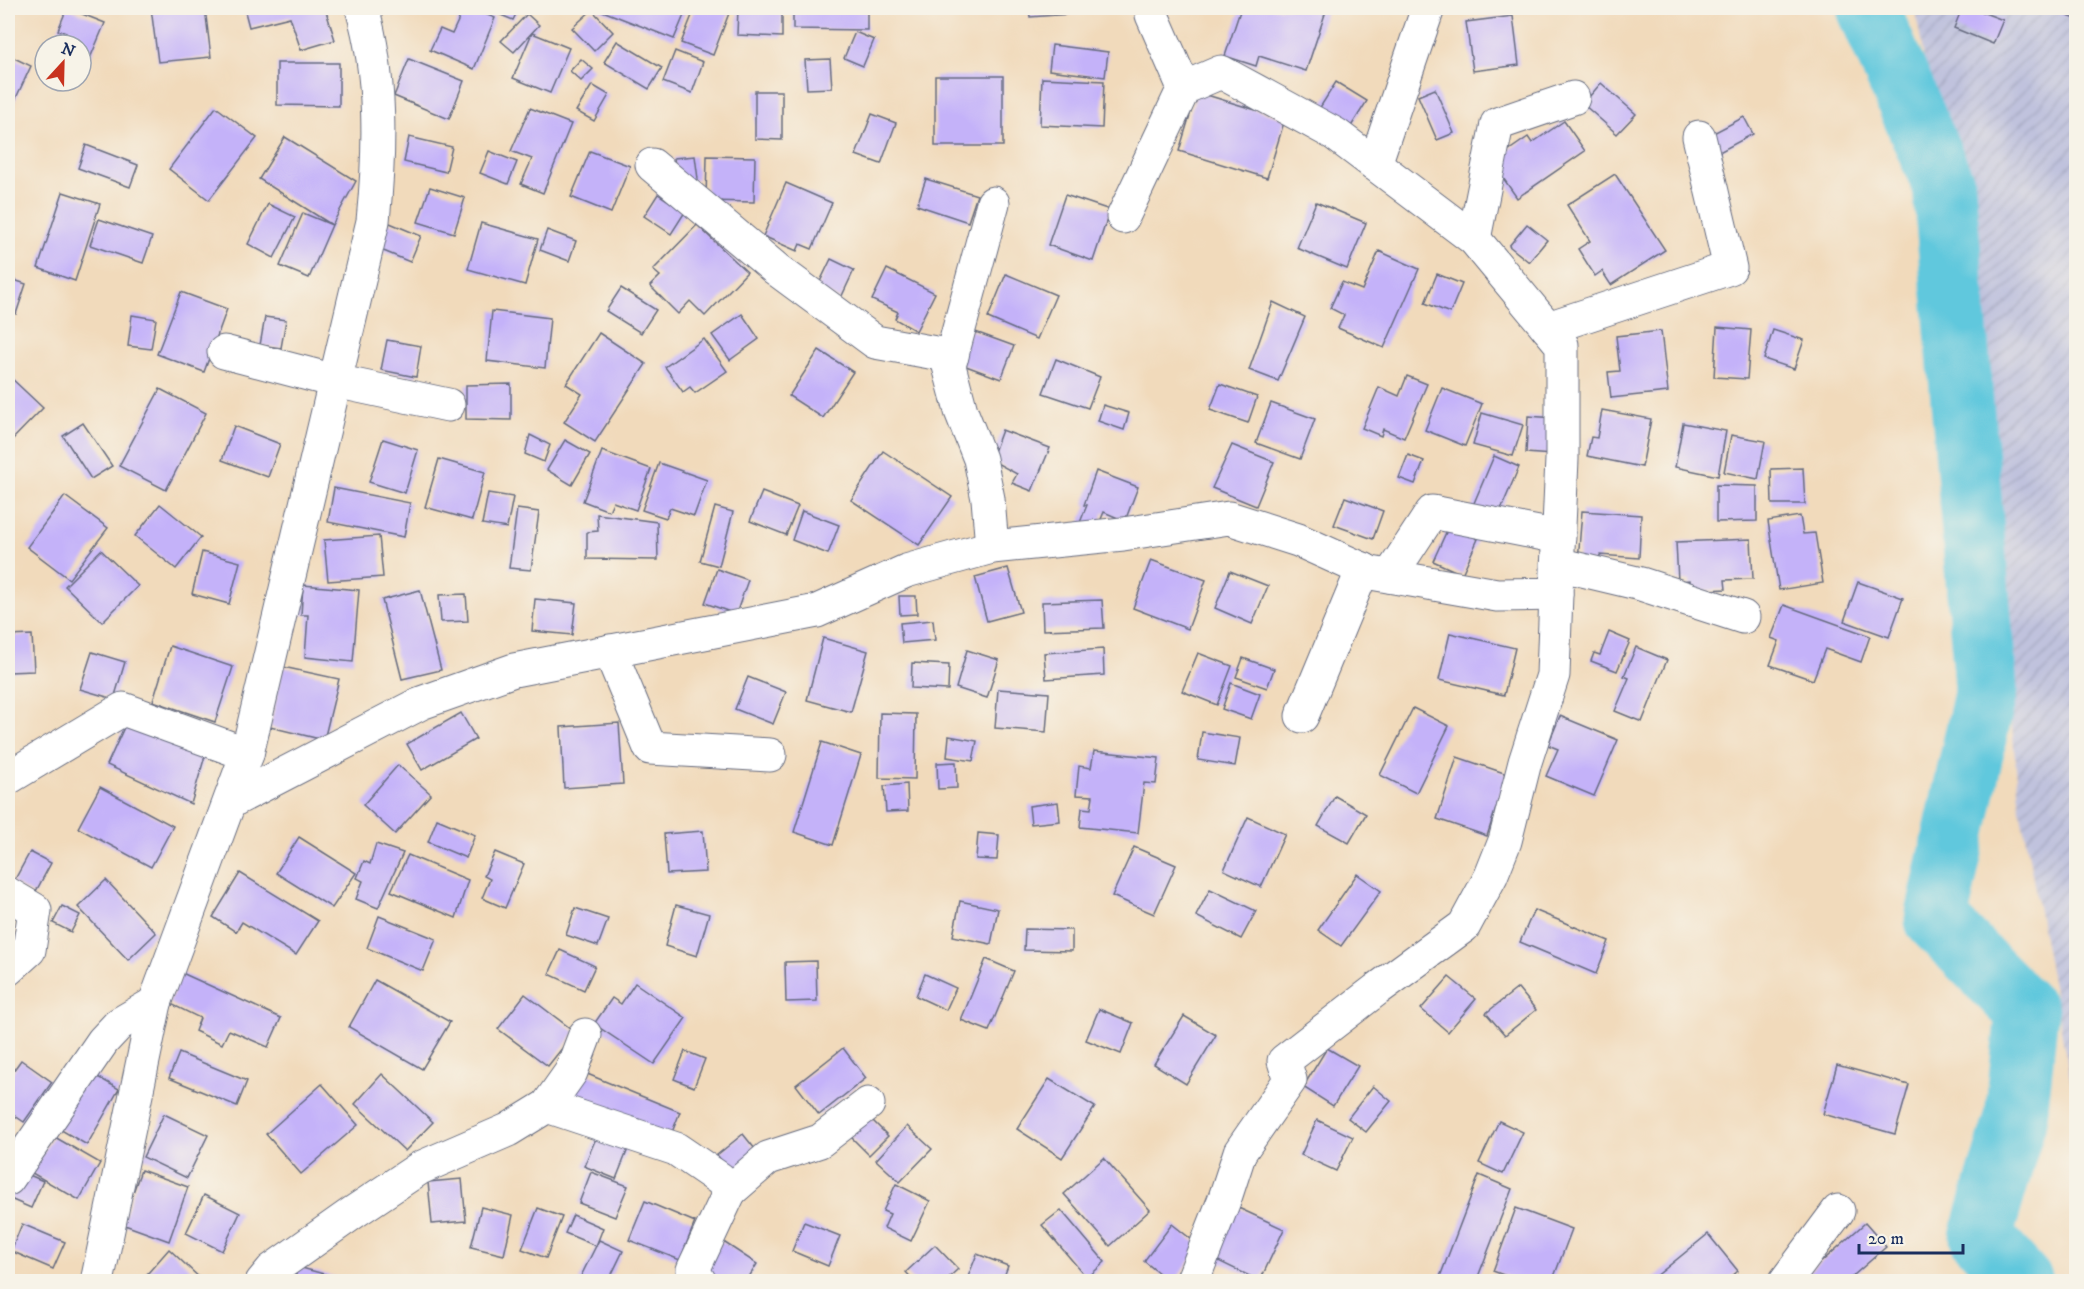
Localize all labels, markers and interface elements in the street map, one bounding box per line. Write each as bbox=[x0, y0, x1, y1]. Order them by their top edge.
north arrow bbox=[33, 33, 93, 93]
text: N bbox=[58, 38, 78, 62]
scale bar bbox=[1859, 1217, 1962, 1255]
text: 20 m bbox=[1868, 1228, 1904, 1250]

